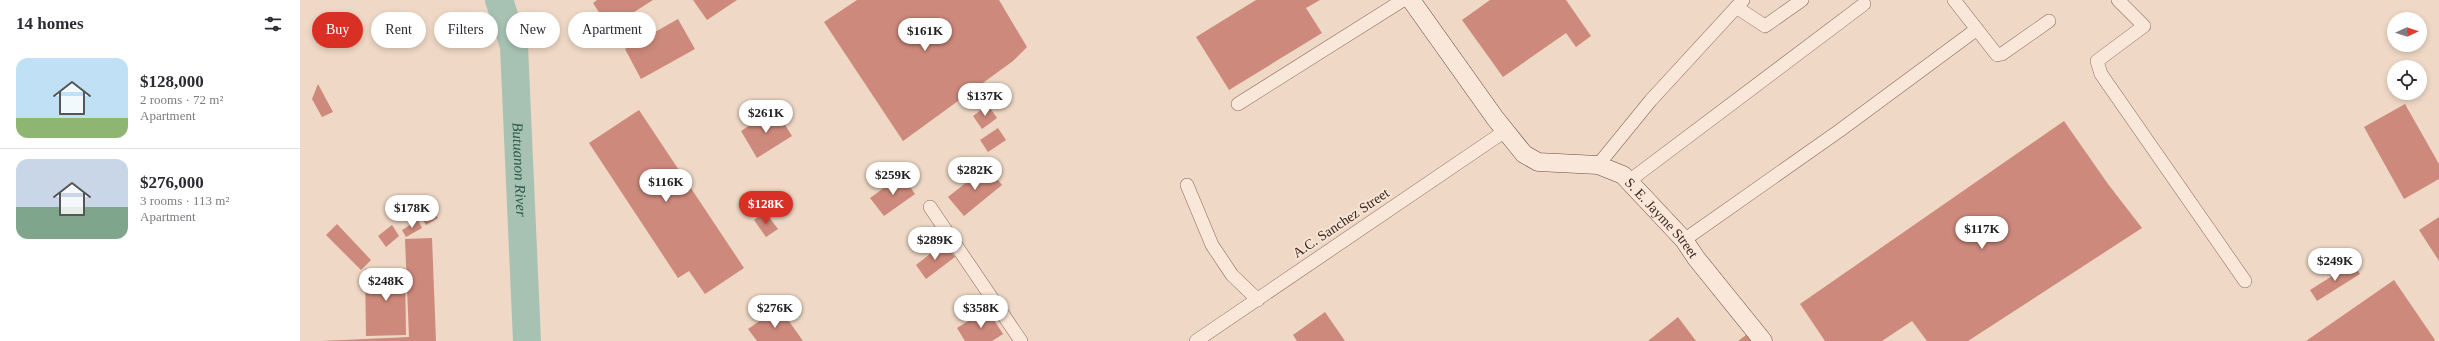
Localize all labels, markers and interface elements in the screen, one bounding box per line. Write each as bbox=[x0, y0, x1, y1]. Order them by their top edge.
chip: Buy bbox=[312, 12, 363, 48]
chip: Rent bbox=[371, 12, 426, 48]
chip: Filters bbox=[434, 12, 498, 48]
chip: New bbox=[506, 12, 560, 48]
chip: Apartment bbox=[568, 12, 656, 48]
north arrow bbox=[2387, 12, 2427, 52]
map controls bbox=[2387, 12, 2427, 100]
icon: filters bbox=[262, 13, 284, 35]
text: 14 homes bbox=[16, 14, 84, 33]
pin: $161K bbox=[897, 18, 953, 52]
text: $161K bbox=[907, 23, 943, 38]
button: locate bbox=[2387, 60, 2427, 100]
text: $128,000 bbox=[140, 72, 204, 91]
icon: home bbox=[48, 74, 96, 122]
pin: $137K bbox=[957, 83, 1013, 117]
text: $137K bbox=[967, 88, 1003, 103]
text: 2 rooms · 72 m² bbox=[140, 92, 223, 107]
pin: $261K bbox=[738, 100, 794, 134]
text: $261K bbox=[748, 105, 784, 120]
text: Apartment bbox=[140, 108, 196, 123]
water label: Butuanon River bbox=[509, 122, 530, 217]
pin: $282K bbox=[947, 157, 1003, 191]
pin: $259K bbox=[865, 162, 921, 196]
text: $282K bbox=[957, 162, 993, 177]
text: $259K bbox=[875, 167, 911, 182]
pin: $116K bbox=[638, 169, 694, 203]
text: $276,000 bbox=[140, 173, 204, 192]
text: $116K bbox=[648, 174, 684, 189]
icon: home bbox=[48, 175, 96, 223]
street label: S. E. Jayme Street bbox=[1622, 175, 1701, 261]
street label: A.C. Sanchez Street bbox=[1290, 185, 1392, 261]
pin: $128K bbox=[738, 191, 794, 225]
text: 3 rooms · 113 m² bbox=[140, 193, 229, 208]
pin: $178K bbox=[384, 195, 440, 229]
text: $128K bbox=[748, 196, 784, 211]
text: $178K bbox=[394, 200, 430, 215]
text: Apartment bbox=[140, 209, 196, 224]
pin: $117K bbox=[1954, 216, 2010, 250]
text: $117K bbox=[1964, 221, 2000, 236]
pin: $289K bbox=[907, 227, 963, 261]
text: $289K bbox=[917, 232, 953, 247]
pin: $249K bbox=[2307, 248, 2363, 282]
text: $249K bbox=[2317, 253, 2353, 268]
pin: $248K bbox=[358, 268, 414, 302]
text: $248K bbox=[368, 273, 404, 288]
pin: $276K bbox=[747, 295, 803, 329]
pin: $358K bbox=[953, 295, 1009, 329]
text: $276K bbox=[757, 300, 793, 315]
text: $358K bbox=[963, 300, 999, 315]

